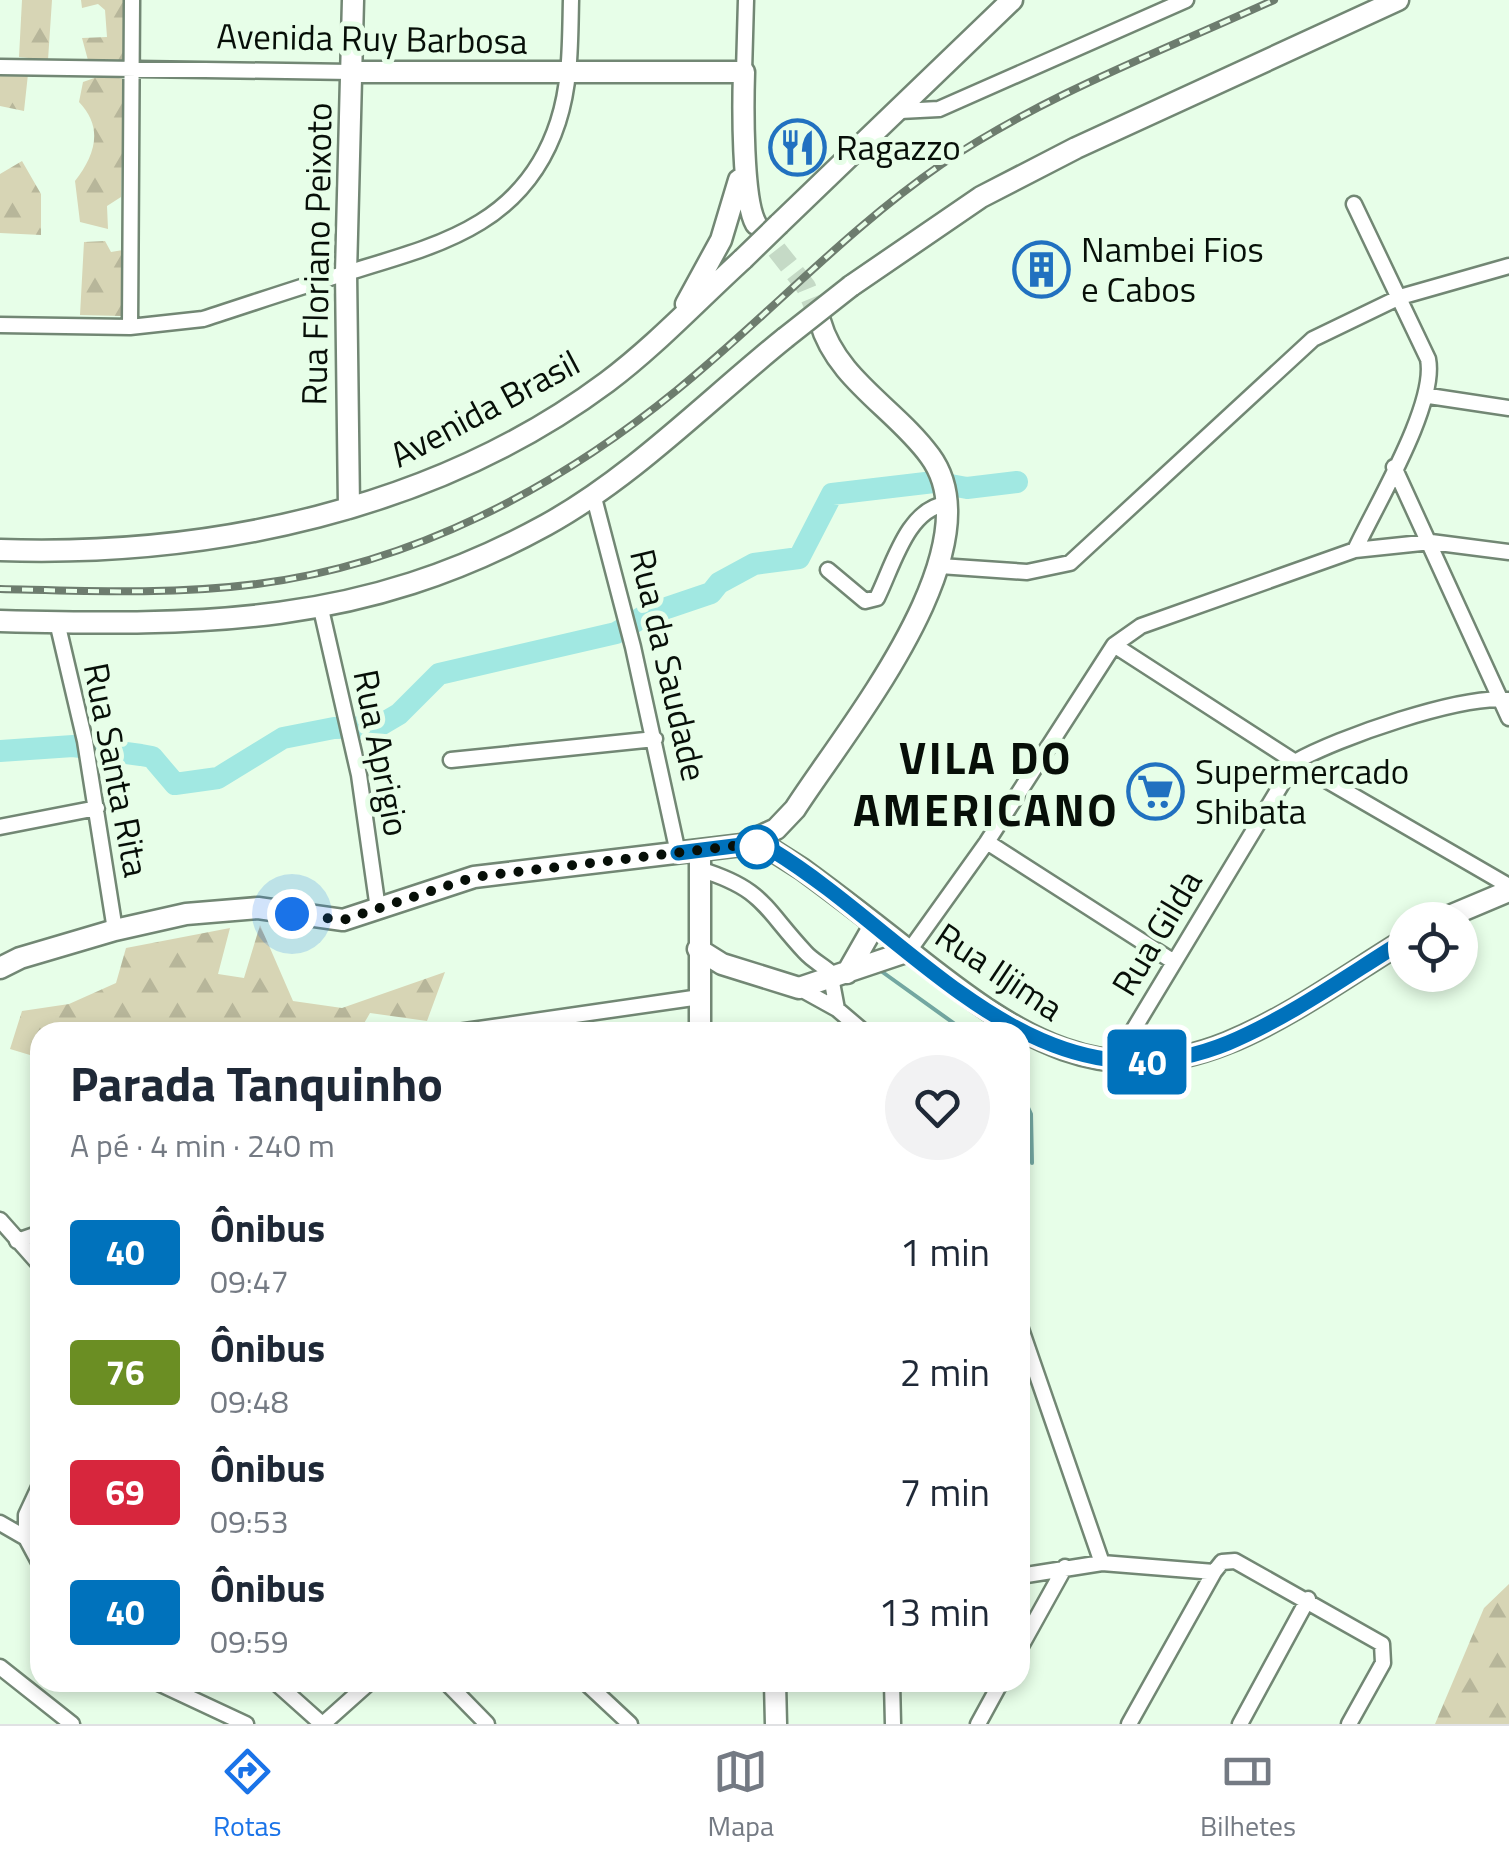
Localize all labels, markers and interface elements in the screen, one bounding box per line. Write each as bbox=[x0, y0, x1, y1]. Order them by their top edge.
street label: Avenida Ruy Barbosa bbox=[216, 8, 528, 68]
street label: Rua Floriano Peixoto bbox=[286, 102, 346, 406]
restaurant icon: Ragazzo bbox=[767, 118, 827, 178]
place label: Ragazzo bbox=[836, 120, 961, 174]
place label: Nambei Fios e Cabos bbox=[1081, 222, 1264, 316]
building icon: Nambei Fios e Cabos bbox=[1012, 240, 1072, 300]
street label: Avenida Brasil bbox=[380, 335, 589, 481]
street label: Rua da Saudade bbox=[616, 544, 722, 786]
street label: Rua Santa Rita bbox=[70, 658, 164, 881]
street label: Rua Aprigio bbox=[339, 665, 425, 841]
district label: VILA DO AMERICANO bbox=[853, 723, 1119, 843]
place label: Supermercado Shibata bbox=[1195, 744, 1409, 838]
supermarket icon: Supermercado Shibata bbox=[1126, 762, 1186, 822]
unlabelled marker bbox=[736, 826, 778, 868]
street label: Rua Gilda bbox=[1097, 859, 1215, 1006]
your location bbox=[267, 889, 317, 939]
map controls bbox=[1388, 902, 1478, 992]
button: locate bbox=[1388, 902, 1478, 992]
street label: Rua Iljima bbox=[925, 908, 1074, 1034]
line badge: 40 bbox=[1102, 1030, 1192, 1094]
text: 40 bbox=[1127, 1035, 1167, 1089]
text: Parada Tanquinho bbox=[70, 1047, 443, 1120]
button: heart bbox=[885, 1055, 990, 1160]
text: A pé · 4 min · 240 m bbox=[70, 1121, 335, 1169]
text: Ônibus bbox=[210, 1199, 325, 1257]
text: 1 min bbox=[900, 1223, 990, 1281]
text: 40 bbox=[105, 1225, 145, 1279]
text: 09:47 bbox=[210, 1257, 289, 1305]
text: Ônibus bbox=[210, 1319, 325, 1377]
text: 2 min bbox=[900, 1343, 990, 1401]
text: 76 bbox=[105, 1345, 145, 1399]
text: 09:48 bbox=[210, 1377, 289, 1425]
text: Ônibus bbox=[210, 1439, 325, 1497]
text: 7 min bbox=[900, 1463, 990, 1521]
text: 69 bbox=[105, 1465, 145, 1519]
text: 09:53 bbox=[210, 1497, 289, 1545]
text: Ônibus bbox=[210, 1559, 325, 1617]
text: 13 min bbox=[879, 1583, 990, 1641]
text: 40 bbox=[105, 1585, 145, 1639]
text: 09:59 bbox=[210, 1617, 289, 1665]
tab: Rotas bbox=[213, 1744, 282, 1847]
tab: Mapa bbox=[708, 1744, 774, 1847]
tab: Bilhetes bbox=[1200, 1744, 1296, 1847]

